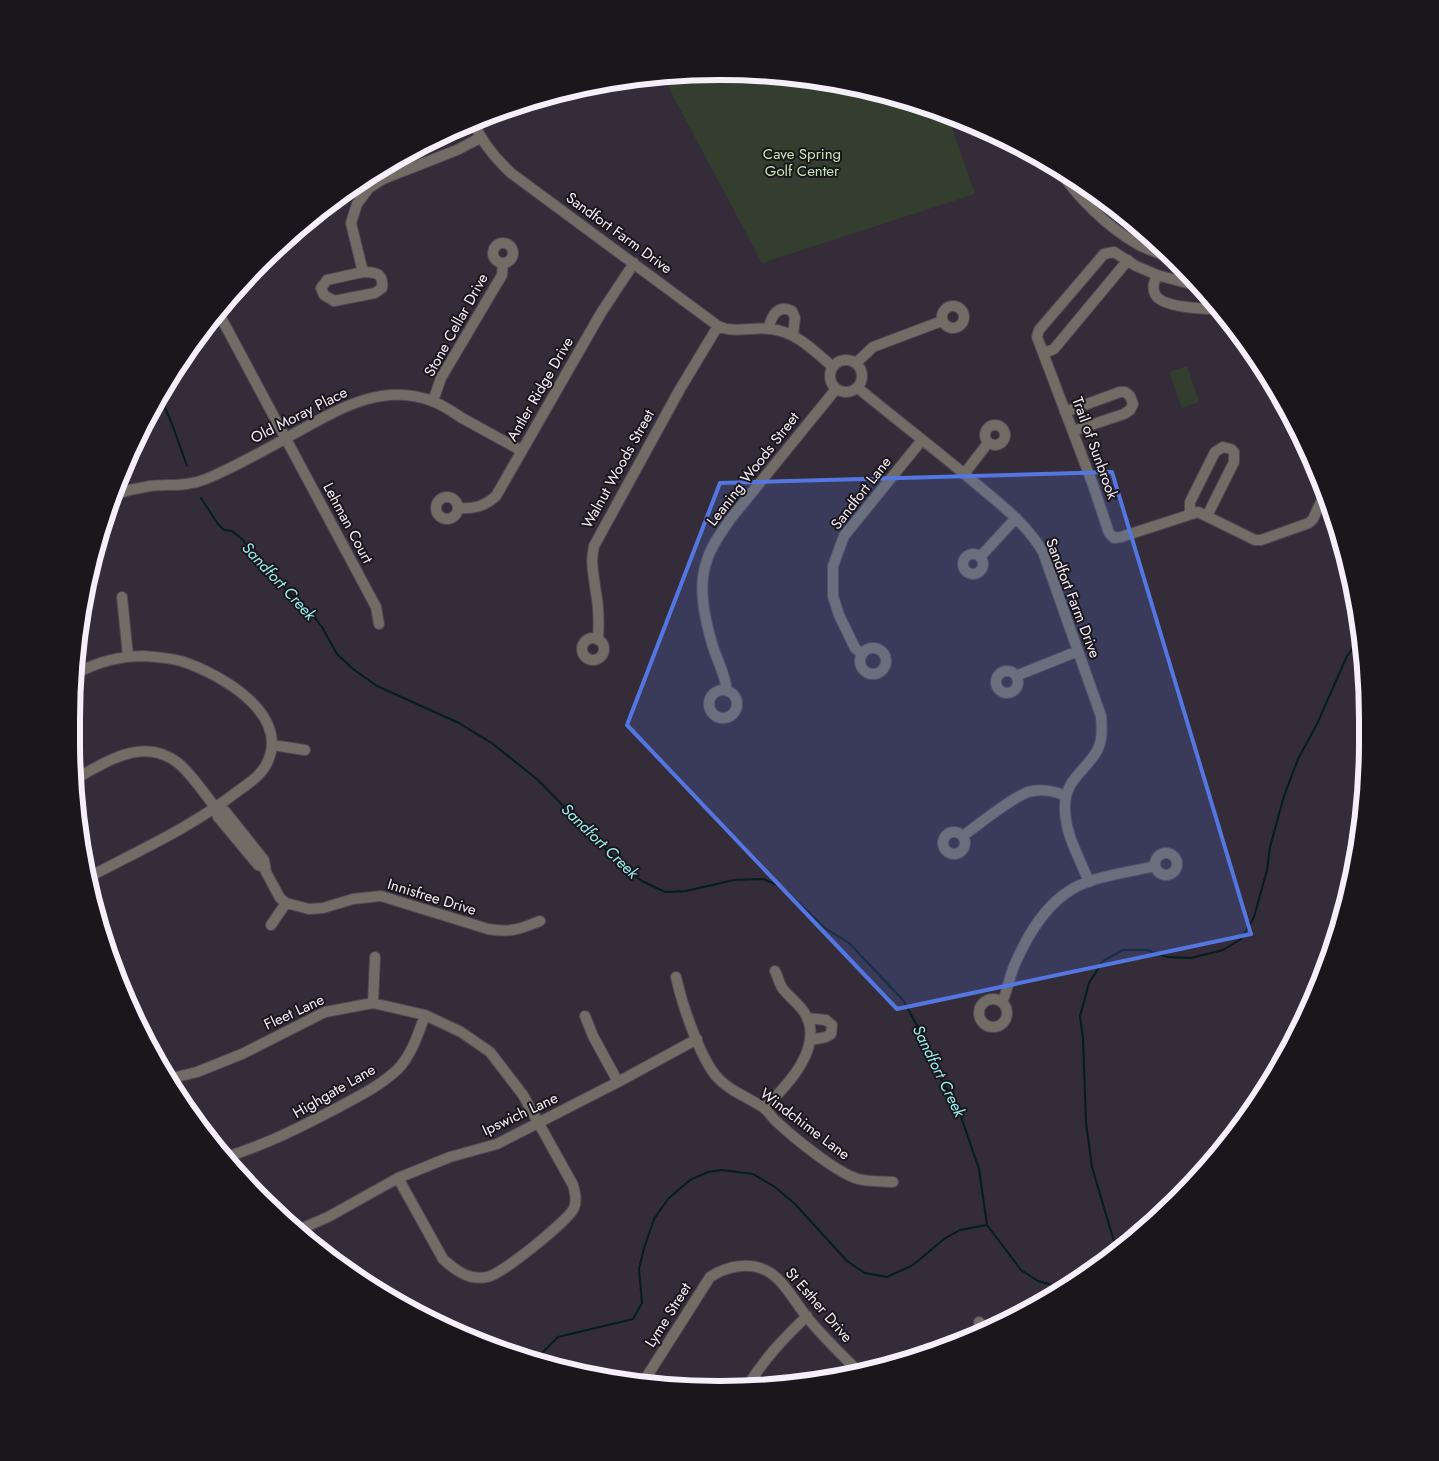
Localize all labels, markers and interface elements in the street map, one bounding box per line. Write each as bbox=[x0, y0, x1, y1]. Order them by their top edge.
park label: Cave Spring Golf Center bbox=[763, 143, 841, 182]
street label: Sandfort Farm Drive bbox=[561, 187, 677, 279]
street label: Stone Cellar Drive bbox=[418, 269, 494, 381]
street label: Antler Ridge Drive bbox=[501, 333, 579, 445]
street label: Old Moray Place bbox=[247, 381, 351, 449]
street label: Trail of Sunbrook bbox=[1066, 394, 1124, 503]
street label: Walnut Woods Street bbox=[576, 405, 660, 532]
street label: Leaning Woods Street bbox=[701, 407, 805, 531]
street label: Sandfort Lane bbox=[826, 452, 897, 534]
street label: Lehman Court bbox=[317, 479, 379, 568]
street label: Sandfort Farm Drive bbox=[1040, 535, 1106, 661]
water label: Sandfort Creek bbox=[237, 537, 322, 626]
water label: Sandfort Creek bbox=[556, 798, 645, 885]
street label: Innisfree Drive bbox=[385, 873, 479, 921]
street label: Fleet Lane bbox=[260, 988, 328, 1036]
water label: Sandfort Creek bbox=[907, 1021, 972, 1122]
street label: Highgate Lane bbox=[289, 1058, 380, 1124]
street label: Windchime Lane bbox=[755, 1083, 855, 1165]
street label: Ipswich Lane bbox=[478, 1087, 562, 1141]
street label: St Esther Drive bbox=[780, 1263, 858, 1347]
street label: Lyme Street bbox=[640, 1278, 697, 1351]

